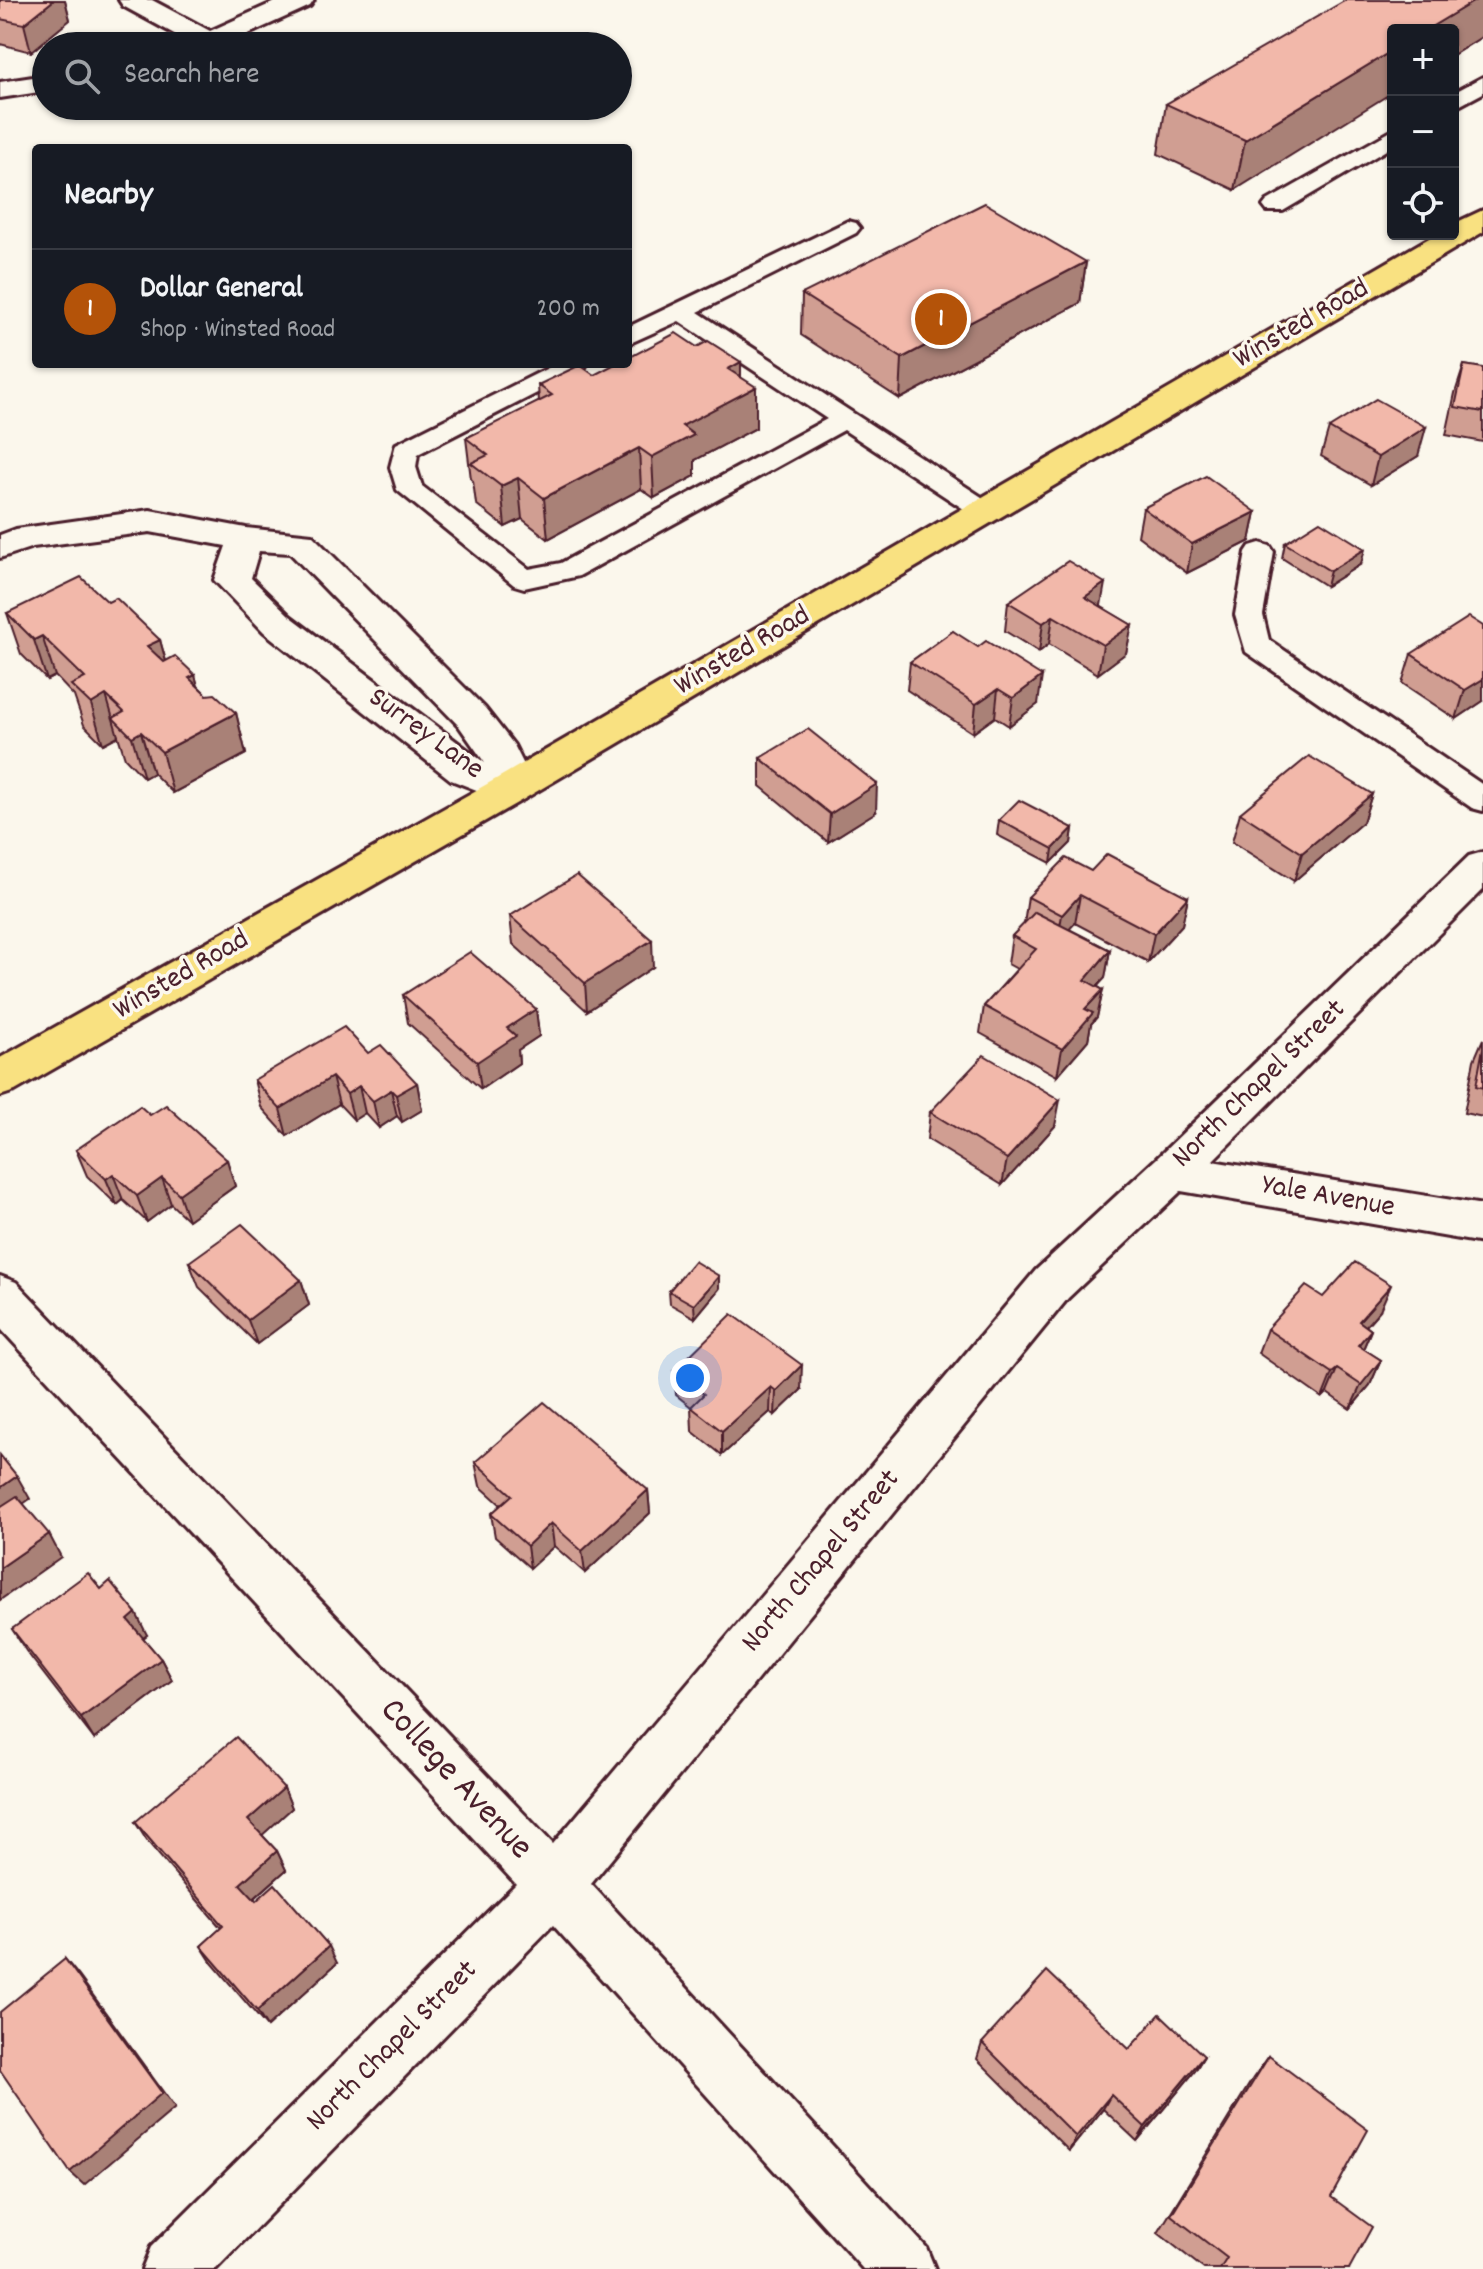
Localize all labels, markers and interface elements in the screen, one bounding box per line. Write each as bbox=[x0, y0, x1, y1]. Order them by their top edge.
map controls bbox=[1387, 24, 1459, 240]
button: + bbox=[1387, 24, 1459, 96]
search box bbox=[32, 32, 632, 120]
icon: search bbox=[60, 54, 104, 98]
text: Search here bbox=[124, 55, 260, 98]
button: − bbox=[1387, 96, 1459, 168]
button: locate bbox=[1387, 168, 1459, 240]
text: Nearby bbox=[64, 172, 153, 221]
text: Dollar General bbox=[140, 269, 303, 312]
street label: Winsted Road bbox=[1226, 269, 1378, 381]
pin: 1 bbox=[915, 289, 967, 349]
text: 1 bbox=[87, 291, 93, 328]
text: 200 m bbox=[536, 291, 600, 328]
text: Shop · Winsted Road bbox=[140, 312, 335, 349]
street label: Winsted Road bbox=[667, 596, 819, 708]
street label: Surrey Lane bbox=[358, 678, 492, 792]
street label: Winsted Road bbox=[106, 920, 258, 1032]
street label: North Chapel Street bbox=[1163, 990, 1357, 1180]
street label: Yale Avenue bbox=[1258, 1165, 1398, 1231]
your location bbox=[670, 1358, 710, 1398]
street label: North Chapel Street bbox=[732, 1461, 912, 1663]
street label: College Avenue bbox=[366, 1687, 544, 1873]
street label: North Chapel Street bbox=[297, 1951, 489, 2143]

